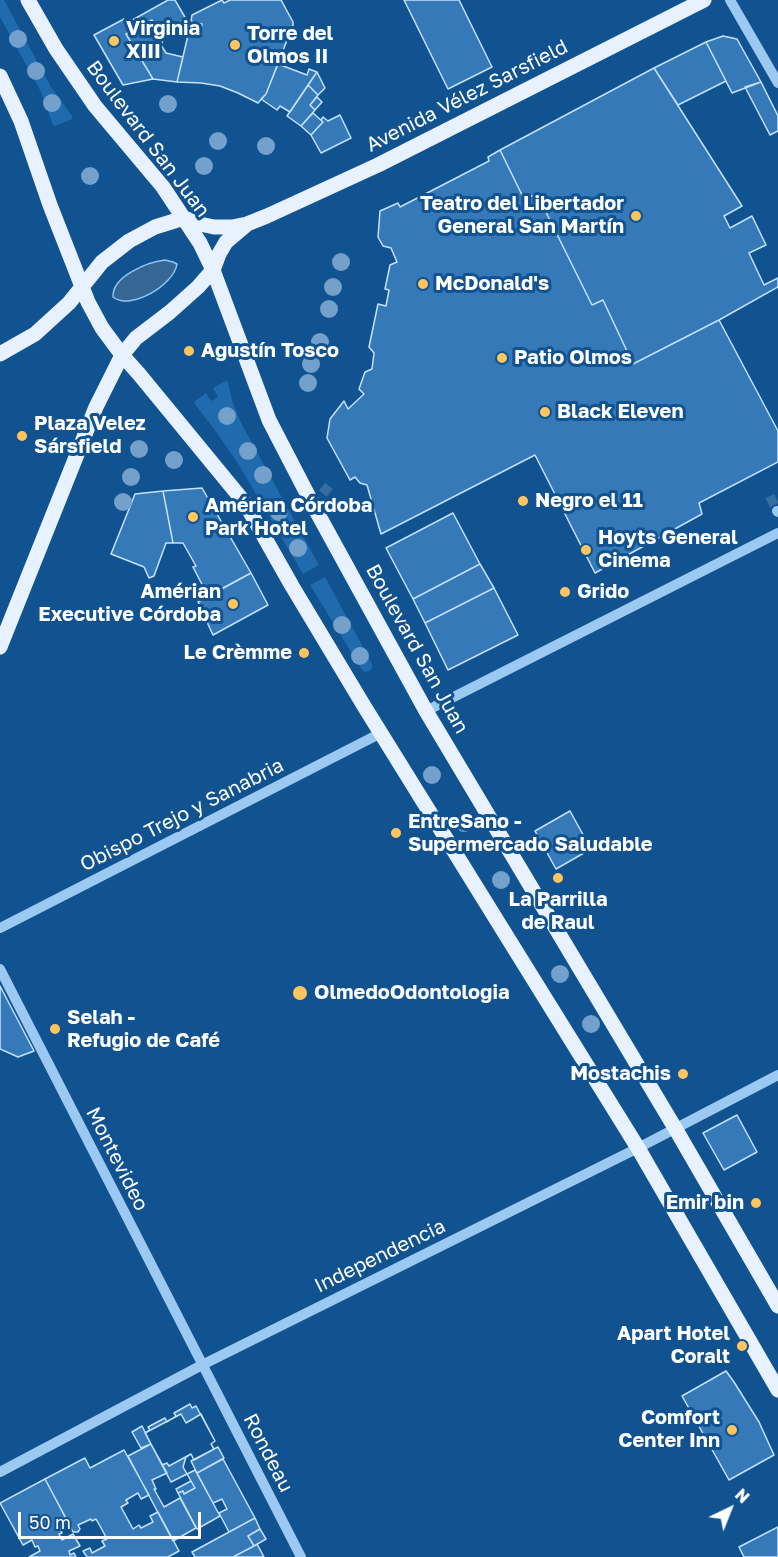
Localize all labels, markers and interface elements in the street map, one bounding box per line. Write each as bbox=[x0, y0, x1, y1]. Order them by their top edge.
place label: Virginia XIII bbox=[126, 17, 200, 64]
place label: Torre del Olmos II bbox=[247, 22, 333, 69]
marker: Virginia XIII bbox=[107, 34, 121, 48]
street label: Avenida Vélez Sarsfield bbox=[362, 35, 572, 157]
marker: Torre del Olmos II bbox=[228, 38, 242, 52]
street label: Boulevard San Juan bbox=[81, 56, 215, 222]
place label: Teatro del Libertador General San Martín bbox=[420, 192, 624, 239]
marker: Teatro del Libertador General San Martín bbox=[629, 209, 643, 223]
place label: McDonald's bbox=[435, 272, 549, 296]
marker: McDonald's bbox=[416, 277, 430, 291]
place label: Agustín Tosco bbox=[201, 339, 339, 363]
marker: Agustín Tosco bbox=[182, 344, 196, 358]
place label: Patio Olmos bbox=[514, 346, 632, 370]
marker: Patio Olmos bbox=[495, 351, 509, 365]
place label: Black Eleven bbox=[557, 400, 683, 424]
marker: Black Eleven bbox=[538, 405, 552, 419]
place label: Plaza Velez Sársfield bbox=[34, 412, 146, 459]
marker: Plaza Velez Sársfield bbox=[15, 429, 29, 443]
place label: Negro el 11 bbox=[535, 489, 643, 513]
place label: Amérian Córdoba Park Hotel bbox=[205, 494, 372, 541]
marker: Negro el 11 bbox=[516, 494, 530, 508]
marker: Amérian Córdoba Park Hotel bbox=[186, 510, 200, 524]
place label: Hoyts General Cinema bbox=[598, 526, 738, 573]
marker: Hoyts General Cinema bbox=[579, 543, 593, 557]
street label: Boulevard San Juan bbox=[360, 560, 474, 738]
place label: Amérian Executive Córdoba bbox=[38, 580, 221, 627]
place label: Grido bbox=[577, 580, 629, 604]
marker: Grido bbox=[558, 585, 572, 599]
marker: Amérian Executive Córdoba bbox=[226, 597, 240, 611]
place label: Le Crèmme bbox=[183, 641, 292, 665]
marker: Le Crèmme bbox=[297, 646, 311, 660]
street label: Obispo Trejo y Sanabria bbox=[76, 753, 288, 877]
place label: EntreSano - Supermercado Saludable bbox=[408, 810, 653, 857]
marker: EntreSano - Supermercado Saludable bbox=[389, 826, 403, 840]
marker: La Parrilla de Raul bbox=[551, 871, 565, 885]
place label: La Parrilla de Raul bbox=[509, 888, 607, 935]
place label: OlmedoOdontologia bbox=[314, 981, 509, 1005]
marker: OlmedoOdontologia bbox=[291, 984, 309, 1002]
place label: Selah - Refugio de Café bbox=[67, 1006, 220, 1053]
marker: Selah - Refugio de Café bbox=[48, 1022, 62, 1036]
place label: Mostachis bbox=[570, 1062, 671, 1086]
marker: Mostachis bbox=[676, 1067, 690, 1081]
street label: Montevideo bbox=[81, 1103, 153, 1215]
place label: Emir bin bbox=[666, 1191, 744, 1215]
marker: Emir bin bbox=[749, 1196, 763, 1210]
street label: Independencia bbox=[311, 1214, 449, 1298]
place label: Apart Hotel Coralt bbox=[617, 1322, 730, 1369]
marker: Apart Hotel Coralt bbox=[735, 1339, 749, 1353]
place label: Comfort Center Inn bbox=[618, 1406, 720, 1453]
street label: Rondeau bbox=[238, 1410, 298, 1496]
marker: Comfort Center Inn bbox=[725, 1423, 739, 1437]
north arrow bbox=[700, 1479, 760, 1539]
text: N bbox=[731, 1484, 754, 1507]
scale bar bbox=[21, 1500, 204, 1538]
text: 50 m bbox=[29, 1511, 71, 1533]

